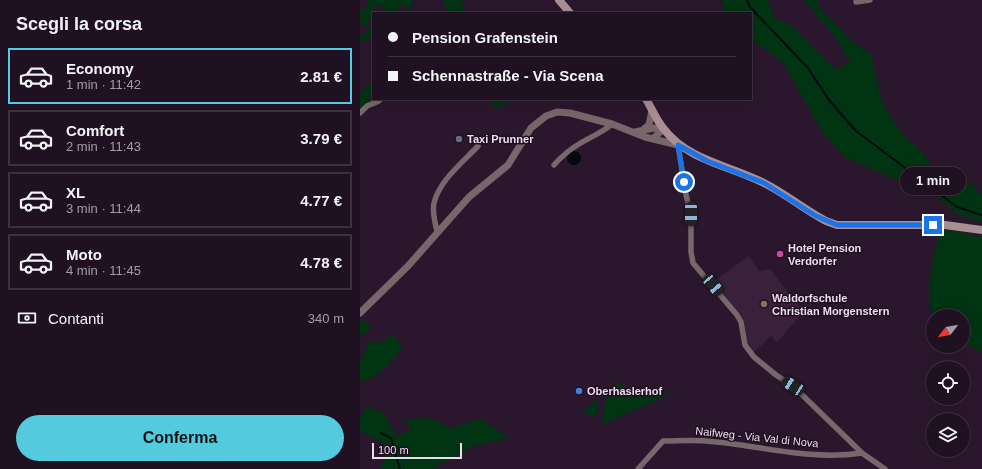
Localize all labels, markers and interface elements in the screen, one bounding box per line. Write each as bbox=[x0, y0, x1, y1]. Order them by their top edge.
text: Scegli la corsa bbox=[16, 14, 142, 34]
text: Pension Grafenstein bbox=[412, 29, 558, 46]
icon: car bbox=[18, 58, 54, 94]
text: Economy bbox=[66, 60, 134, 77]
text: Schennastraße - Via Scena bbox=[412, 67, 603, 84]
text: 2.81 € bbox=[300, 68, 342, 85]
text: 1 min · 11:42 bbox=[66, 77, 141, 92]
icon: car bbox=[18, 120, 54, 156]
text: Comfort bbox=[66, 122, 124, 139]
text: 3.79 € bbox=[300, 130, 342, 147]
place label: Taxi Prunner bbox=[467, 133, 534, 145]
marker: Taxi Prunner bbox=[454, 134, 464, 144]
text: 2 min · 11:43 bbox=[66, 139, 141, 154]
callout: 1 min bbox=[900, 167, 966, 195]
route start bbox=[675, 173, 693, 191]
text: 1 min bbox=[916, 173, 950, 188]
icon: car bbox=[18, 182, 54, 218]
text: XL bbox=[66, 184, 85, 201]
text: 4.77 € bbox=[300, 192, 342, 209]
text: 3 min · 11:44 bbox=[66, 201, 141, 216]
car bbox=[685, 202, 697, 226]
route end bbox=[924, 216, 942, 234]
place label: Hotel Pension Verdorfer bbox=[788, 242, 862, 267]
icon: car bbox=[18, 244, 54, 280]
text: Moto bbox=[66, 246, 102, 263]
marker: Hotel Pension Verdorfer bbox=[775, 249, 785, 259]
text: 4.78 € bbox=[300, 254, 342, 271]
text: 4 min · 11:45 bbox=[66, 263, 141, 278]
car bbox=[701, 272, 725, 298]
place label: Waldorfschule Christian Morgenstern bbox=[772, 292, 890, 317]
marker: Waldorfschule Christian Morgenstern bbox=[759, 299, 769, 309]
icon: cash bbox=[16, 307, 38, 329]
north arrow bbox=[926, 309, 970, 353]
map controls bbox=[926, 309, 970, 457]
text: Contanti bbox=[48, 310, 104, 327]
text: 340 m bbox=[308, 311, 344, 326]
button: locate bbox=[926, 361, 970, 405]
car bbox=[780, 374, 806, 398]
place label: Oberhaslerhof bbox=[587, 385, 663, 397]
marker: Oberhaslerhof bbox=[574, 386, 584, 396]
button: layers bbox=[926, 413, 970, 457]
button: Conferma bbox=[16, 415, 344, 461]
street label: Naifweg - Via Val di Nova bbox=[695, 425, 820, 450]
scale bar bbox=[372, 441, 462, 460]
text: 100 m bbox=[378, 444, 409, 456]

